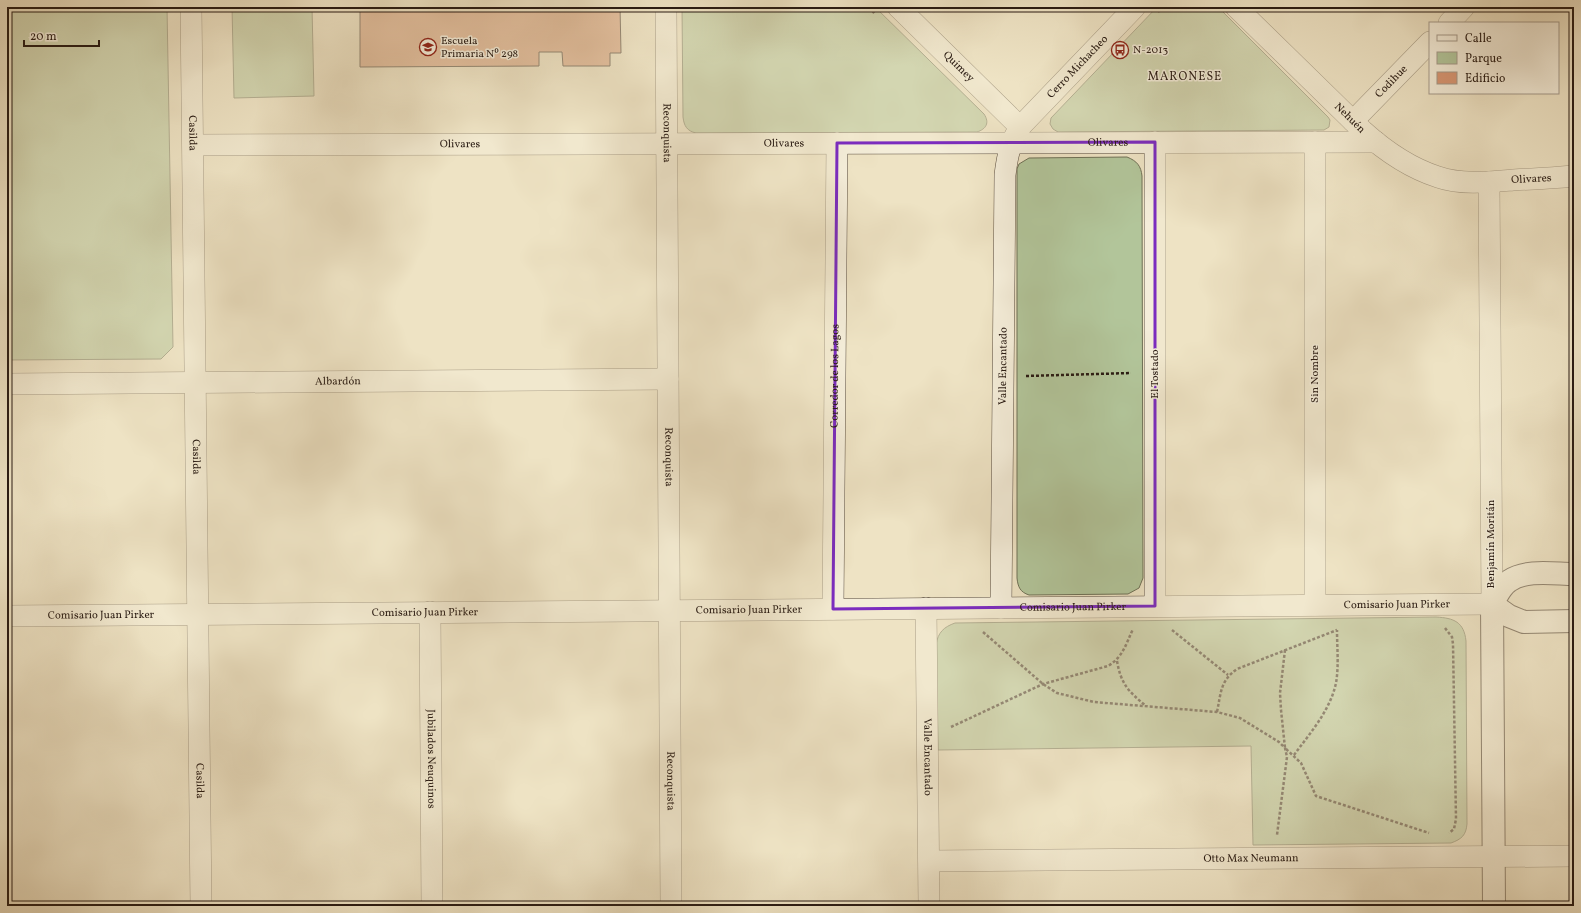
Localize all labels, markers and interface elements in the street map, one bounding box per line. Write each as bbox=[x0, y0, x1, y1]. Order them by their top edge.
scale bar bbox=[24, 22, 99, 48]
legend bbox=[1429, 22, 1559, 94]
text: 20 m bbox=[30, 29, 57, 45]
text: Calle bbox=[1465, 31, 1492, 47]
street label: Cerro Michacheo bbox=[1044, 32, 1112, 102]
place label: Escuela Primaria Nº 298 bbox=[441, 34, 519, 62]
school or university icon: Escuela Primaria Nº 298 bbox=[418, 37, 438, 57]
bus stop icon: N-2013 bbox=[1110, 40, 1130, 60]
place label: N-2013 bbox=[1133, 43, 1168, 58]
street label: Quimey bbox=[940, 48, 978, 85]
text: Parque bbox=[1465, 51, 1502, 67]
street label: Codihue bbox=[1372, 62, 1411, 101]
district label: MARONESE bbox=[1148, 69, 1222, 85]
text: Edificio bbox=[1465, 71, 1505, 87]
street label: Nehuén bbox=[1331, 99, 1369, 137]
street label: Reconquista bbox=[659, 103, 674, 163]
street label: Casilda bbox=[185, 115, 200, 151]
street label: Olivares bbox=[1088, 135, 1129, 150]
street label: Olivares bbox=[764, 136, 805, 151]
street label: Olivares bbox=[440, 137, 481, 152]
street label: Olivares bbox=[1511, 170, 1552, 188]
street label: Corredor de los Lagos bbox=[827, 324, 843, 428]
street label: Valle Encantado bbox=[995, 327, 1011, 405]
street label: Sin Nombre bbox=[1308, 345, 1323, 403]
street label: El Tostado bbox=[1148, 349, 1163, 399]
street label: Albardón bbox=[315, 374, 361, 389]
street label: Reconquista bbox=[661, 427, 676, 487]
street label: Casilda bbox=[188, 439, 204, 475]
street label: Benjamín Moritán bbox=[1484, 499, 1499, 588]
street label: Comisario Juan Pirker bbox=[1344, 597, 1451, 613]
street label: Comisario Juan Pirker bbox=[1020, 599, 1127, 615]
street label: Comisario Juan Pirker bbox=[696, 602, 803, 618]
street label: Comisario Juan Pirker bbox=[372, 605, 479, 621]
street label: Comisario Juan Pirker bbox=[48, 607, 155, 623]
street label: Jubilados Neuquinos bbox=[423, 709, 439, 809]
street label: Valle Encantado bbox=[920, 718, 935, 796]
street label: Reconquista bbox=[663, 751, 678, 811]
street label: Casilda bbox=[192, 763, 207, 799]
street label: Otto Max Neumann bbox=[1203, 851, 1299, 866]

